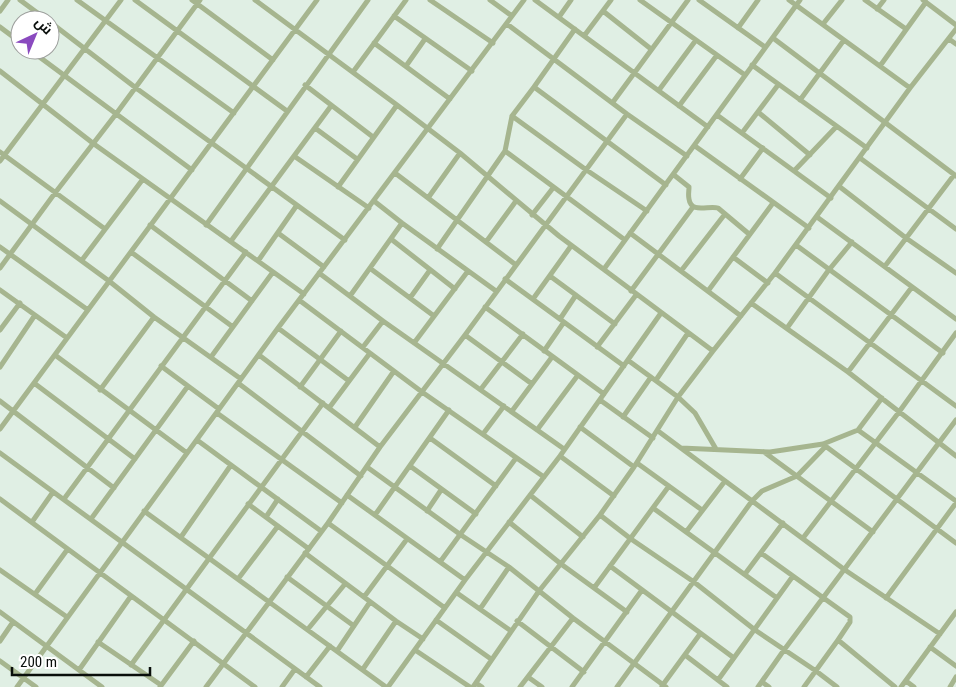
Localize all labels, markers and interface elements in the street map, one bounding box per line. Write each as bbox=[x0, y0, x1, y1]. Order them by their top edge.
north arrow bbox=[10, 10, 60, 60]
text: ش bbox=[31, 14, 56, 38]
scale bar bbox=[12, 644, 150, 676]
text: 200 m bbox=[20, 653, 57, 671]

